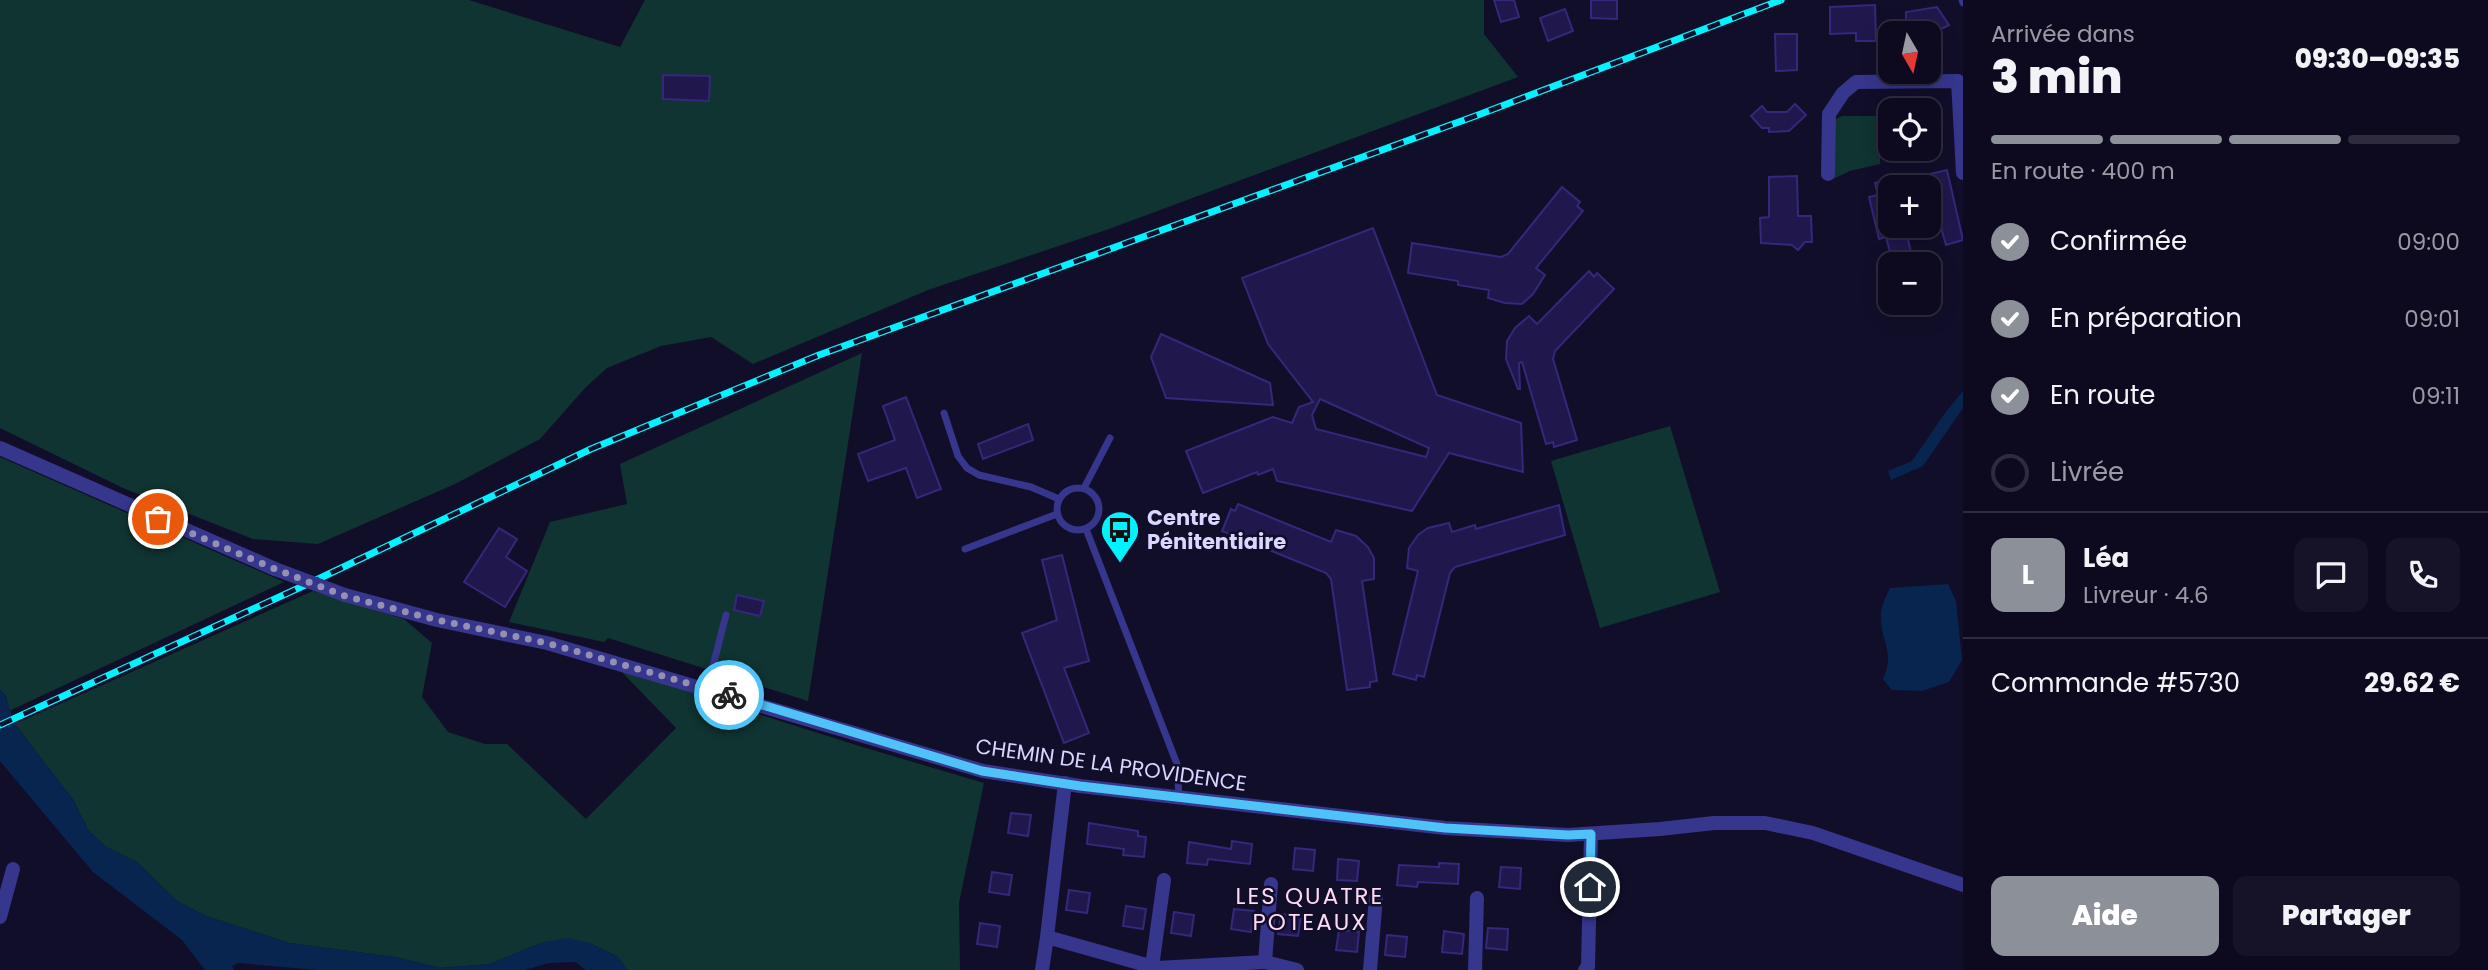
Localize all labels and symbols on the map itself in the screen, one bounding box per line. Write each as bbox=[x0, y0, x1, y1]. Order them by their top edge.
north arrow bbox=[1878, 21, 1941, 84]
pin bbox=[128, 489, 188, 549]
place label: Centre Pénitentiaire bbox=[1147, 503, 1286, 556]
bus stop icon: Centre Pénitentiaire bbox=[1099, 509, 1141, 564]
courier bbox=[694, 660, 764, 730]
street label: CHEMIN DE LA PROVIDENCE bbox=[974, 731, 1248, 798]
pin bbox=[1560, 857, 1620, 917]
district label: LES QUATRE POTEAUX bbox=[1236, 880, 1384, 938]

